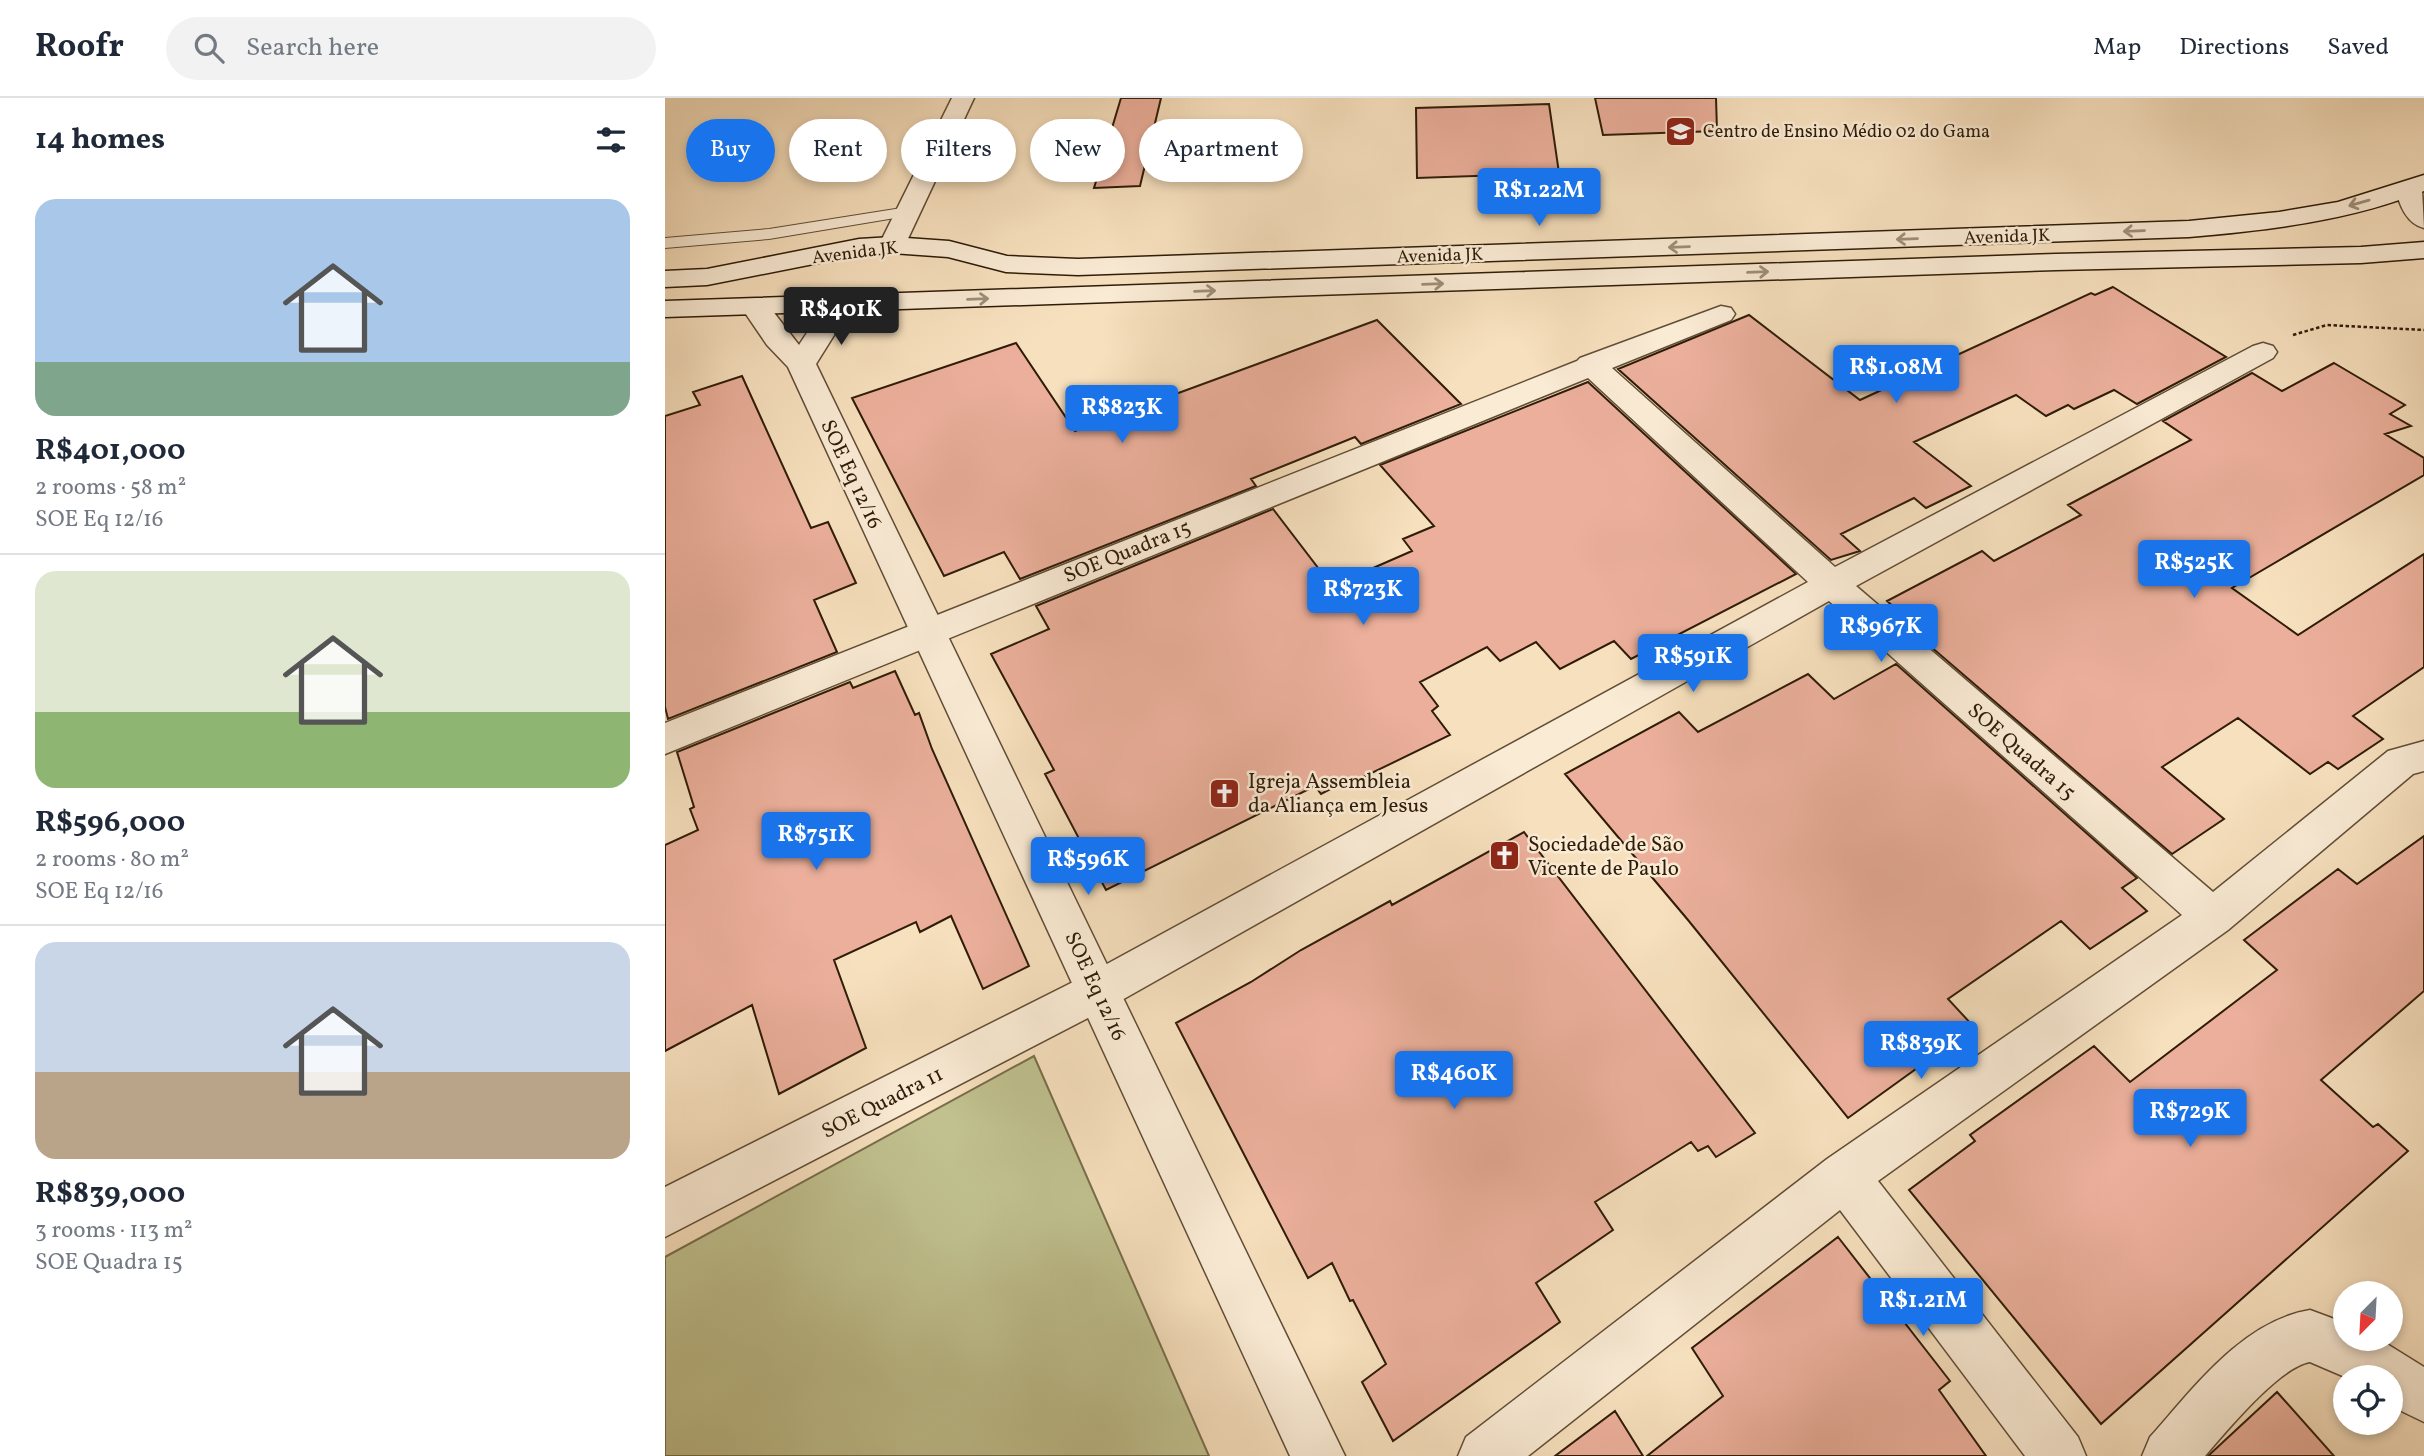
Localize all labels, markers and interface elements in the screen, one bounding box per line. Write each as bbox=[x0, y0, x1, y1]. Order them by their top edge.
search box bbox=[166, 17, 656, 80]
text: Roofr bbox=[35, 25, 124, 71]
icon: search bbox=[190, 29, 228, 67]
text: Search here bbox=[246, 30, 379, 66]
text: Map bbox=[2093, 31, 2141, 65]
text: Directions bbox=[2179, 31, 2289, 65]
text: Saved bbox=[2327, 31, 2389, 65]
school or university icon: Centro de Ensino Médio 02 do Gama bbox=[1663, 114, 1697, 148]
text: 14 homes bbox=[35, 119, 165, 161]
chip: Buy bbox=[686, 119, 775, 182]
chip: Rent bbox=[789, 119, 887, 182]
chip: Filters bbox=[901, 119, 1016, 182]
chip: New bbox=[1030, 119, 1125, 182]
chip: Apartment bbox=[1139, 119, 1303, 182]
place label: Centro de Ensino Médio 02 do Gama bbox=[1703, 120, 1990, 145]
icon: filters bbox=[592, 121, 630, 159]
pin: R$1.22M bbox=[1474, 169, 1604, 228]
text: R$1.22M bbox=[1494, 175, 1584, 207]
one-way arrow bbox=[2349, 198, 2371, 211]
street label: Avenida JK bbox=[1963, 223, 2051, 252]
one-way arrow bbox=[2123, 225, 2146, 238]
one-way arrow bbox=[1896, 233, 1919, 246]
street label: Avenida JK bbox=[811, 236, 900, 271]
one-way arrow bbox=[1668, 241, 1691, 254]
street label: Avenida JK bbox=[1396, 242, 1484, 271]
icon: home bbox=[270, 245, 396, 371]
one-way arrow bbox=[1746, 266, 1769, 279]
one-way arrow bbox=[1421, 277, 1444, 290]
one-way arrow bbox=[1194, 285, 1217, 298]
pin: R$401K bbox=[784, 288, 898, 347]
one-way arrow bbox=[966, 293, 989, 306]
text: R$401K bbox=[800, 294, 882, 326]
pin: R$1.08M bbox=[1831, 345, 1961, 405]
text: R$1.08M bbox=[1849, 352, 1943, 384]
pin: R$823K bbox=[1065, 386, 1179, 445]
text: R$823K bbox=[1081, 392, 1163, 424]
street label: SOE Eq 12/16 bbox=[813, 415, 889, 534]
text: R$401,000 bbox=[35, 430, 186, 472]
text: 2 rooms · 58 m² bbox=[35, 472, 186, 504]
text: SOE Eq 12/16 bbox=[35, 504, 163, 536]
street label: SOE Quadra 15 bbox=[1060, 514, 1196, 591]
pin: R$525K bbox=[2137, 540, 2251, 600]
text: R$525K bbox=[2154, 547, 2234, 579]
pin: R$723K bbox=[1306, 568, 1420, 627]
text: R$723K bbox=[1323, 574, 1403, 606]
pin: R$967K bbox=[1824, 604, 1938, 664]
text: R$967K bbox=[1840, 611, 1922, 643]
icon: home bbox=[270, 617, 396, 743]
pin: R$591K bbox=[1636, 634, 1750, 694]
text: R$591K bbox=[1654, 641, 1732, 673]
street label: SOE Quadra 15 bbox=[1961, 697, 2081, 807]
place label: Igreja Assembleia da Aliança em Jesus bbox=[1248, 768, 1428, 821]
church icon: Igreja Assembleia da Aliança em Jesus bbox=[1208, 776, 1242, 810]
text: R$596,000 bbox=[35, 802, 185, 844]
pin: R$751K bbox=[759, 812, 873, 872]
text: R$751K bbox=[778, 819, 854, 851]
place label: Sociedade de São Vicente de Paulo bbox=[1528, 831, 1684, 884]
pin: R$596K bbox=[1031, 838, 1145, 897]
church icon: Sociedade de São Vicente de Paulo bbox=[1488, 839, 1522, 873]
text: 2 rooms · 80 m² bbox=[35, 844, 189, 876]
text: R$596K bbox=[1047, 844, 1129, 876]
text: SOE Eq 12/16 bbox=[35, 876, 163, 908]
street label: SOE Eq 12/16 bbox=[1057, 927, 1133, 1046]
icon: home bbox=[270, 988, 396, 1114]
pin: R$839K bbox=[1864, 1021, 1978, 1081]
text: R$839K bbox=[1880, 1028, 1962, 1060]
pin: R$460K bbox=[1397, 1052, 1511, 1111]
text: R$460K bbox=[1411, 1058, 1497, 1090]
street label: SOE Quadra 11 bbox=[817, 1060, 949, 1146]
pin: R$729K bbox=[2133, 1090, 2247, 1149]
text: R$729K bbox=[2150, 1096, 2230, 1128]
text: R$839,000 bbox=[35, 1173, 185, 1215]
text: 3 rooms · 113 m² bbox=[35, 1215, 193, 1247]
text: SOE Quadra 15 bbox=[35, 1247, 183, 1279]
pin: R$1.21M bbox=[1858, 1278, 1988, 1338]
north arrow bbox=[2333, 1281, 2403, 1351]
map controls bbox=[2333, 1281, 2403, 1435]
text: R$1.21M bbox=[1879, 1285, 1967, 1317]
button: locate bbox=[2333, 1365, 2403, 1435]

